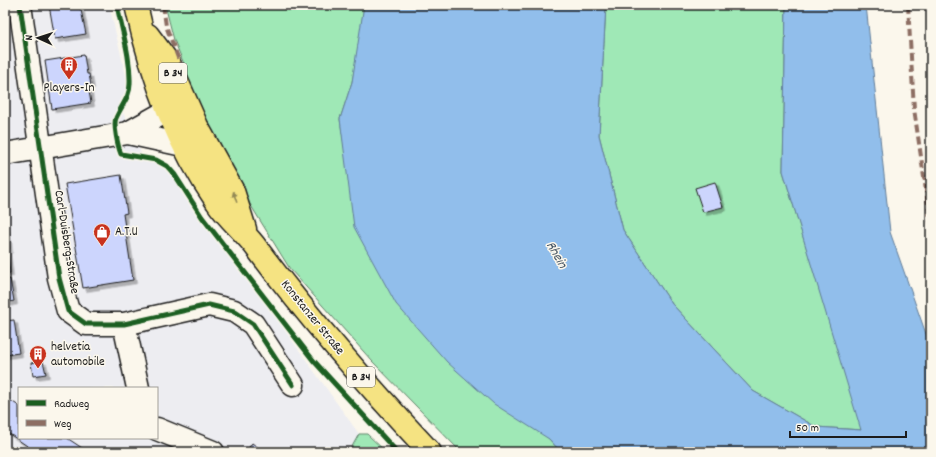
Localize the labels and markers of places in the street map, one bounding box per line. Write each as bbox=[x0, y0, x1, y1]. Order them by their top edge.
building icon: Players-In bbox=[59, 55, 79, 80]
place label: Players-In bbox=[44, 79, 94, 98]
shop icon: A.T.U bbox=[92, 222, 112, 247]
place label: A.T.U bbox=[115, 223, 138, 242]
place label: helvetia automobile bbox=[51, 338, 105, 372]
building icon: helvetia automobile bbox=[28, 344, 48, 369]

